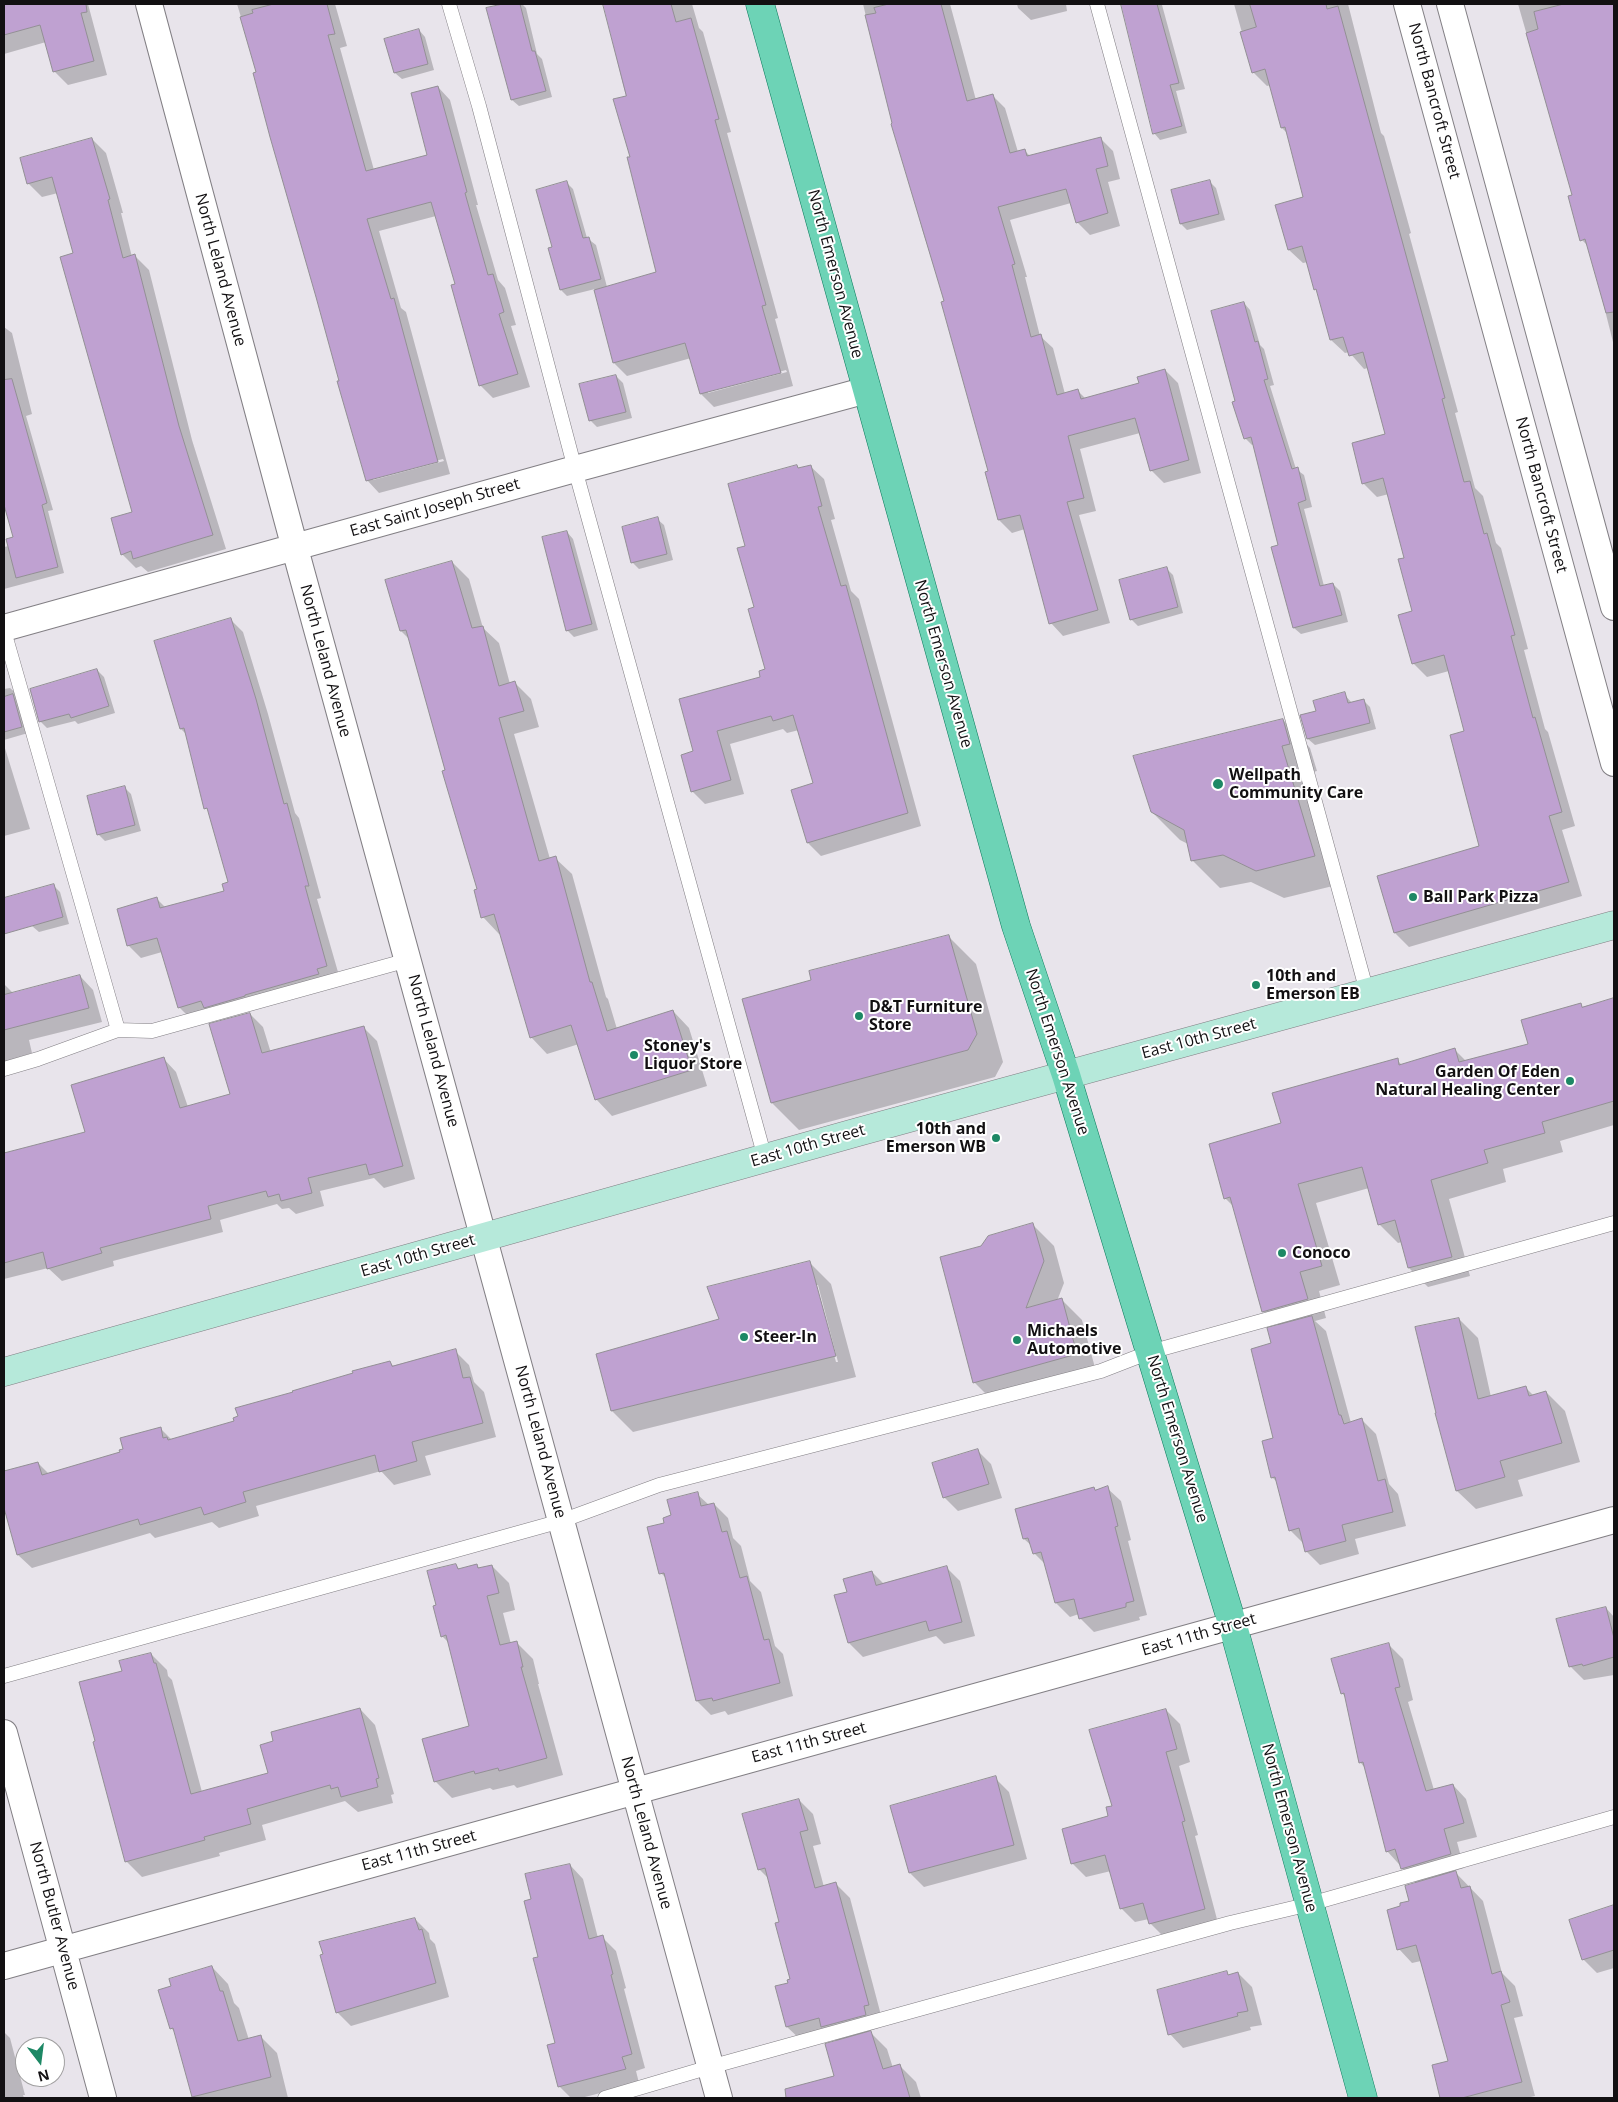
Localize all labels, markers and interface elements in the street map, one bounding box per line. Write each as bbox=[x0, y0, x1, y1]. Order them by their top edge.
street label: North Bancroft Street bbox=[1404, 21, 1464, 181]
street label: North Emerson Avenue bbox=[803, 187, 867, 361]
street label: North Leland Avenue bbox=[190, 191, 250, 349]
street label: North Bancroft Street bbox=[1511, 415, 1571, 575]
street label: East Saint Joseph Street bbox=[348, 475, 522, 541]
street label: North Emerson Avenue bbox=[910, 578, 976, 750]
street label: North Leland Avenue bbox=[295, 582, 355, 740]
place label: Wellpath Community Care bbox=[1229, 765, 1363, 803]
marker: Wellpath Community Care bbox=[1211, 777, 1225, 791]
place label: Ball Park Pizza bbox=[1423, 887, 1539, 907]
marker: Ball Park Pizza bbox=[1407, 891, 1419, 903]
street label: North Emerson Avenue bbox=[1021, 966, 1093, 1138]
place label: 10th and Emerson EB bbox=[1266, 966, 1360, 1004]
street label: North Leland Avenue bbox=[403, 972, 463, 1130]
marker: 10th and Emerson EB bbox=[1250, 979, 1262, 991]
place label: D&T Furniture Store bbox=[869, 997, 982, 1035]
marker: D&T Furniture Store bbox=[853, 1010, 865, 1022]
street label: East 10th Street bbox=[1140, 1014, 1258, 1064]
place label: Stoney's Liquor Store bbox=[644, 1036, 742, 1074]
marker: Stoney's Liquor Store bbox=[628, 1049, 640, 1061]
place label: Garden Of Eden Natural Healing Center bbox=[1375, 1062, 1560, 1100]
marker: Garden Of Eden Natural Healing Center bbox=[1564, 1075, 1576, 1087]
place label: 10th and Emerson WB bbox=[886, 1119, 986, 1157]
street label: East 10th Street bbox=[749, 1121, 867, 1171]
marker: 10th and Emerson WB bbox=[990, 1132, 1002, 1144]
street label: East 10th Street bbox=[359, 1231, 477, 1281]
place label: Conoco bbox=[1292, 1243, 1351, 1263]
marker: Conoco bbox=[1276, 1247, 1288, 1259]
place label: Michaels Automotive bbox=[1027, 1321, 1121, 1359]
place label: Steer-In bbox=[754, 1327, 817, 1347]
marker: Steer-In bbox=[738, 1331, 750, 1343]
marker: Michaels Automotive bbox=[1011, 1334, 1023, 1346]
street label: North Emerson Avenue bbox=[1142, 1353, 1212, 1525]
street label: North Leland Avenue bbox=[510, 1363, 570, 1521]
street label: East 11th Street bbox=[1140, 1610, 1258, 1660]
street label: East 11th Street bbox=[750, 1718, 868, 1768]
street label: North Emerson Avenue bbox=[1257, 1741, 1321, 1915]
street label: North Leland Avenue bbox=[616, 1754, 676, 1912]
street label: East 11th Street bbox=[360, 1826, 478, 1876]
street label: North Butler Avenue bbox=[25, 1840, 83, 1992]
north arrow bbox=[15, 2037, 65, 2087]
text: N bbox=[36, 2065, 52, 2087]

